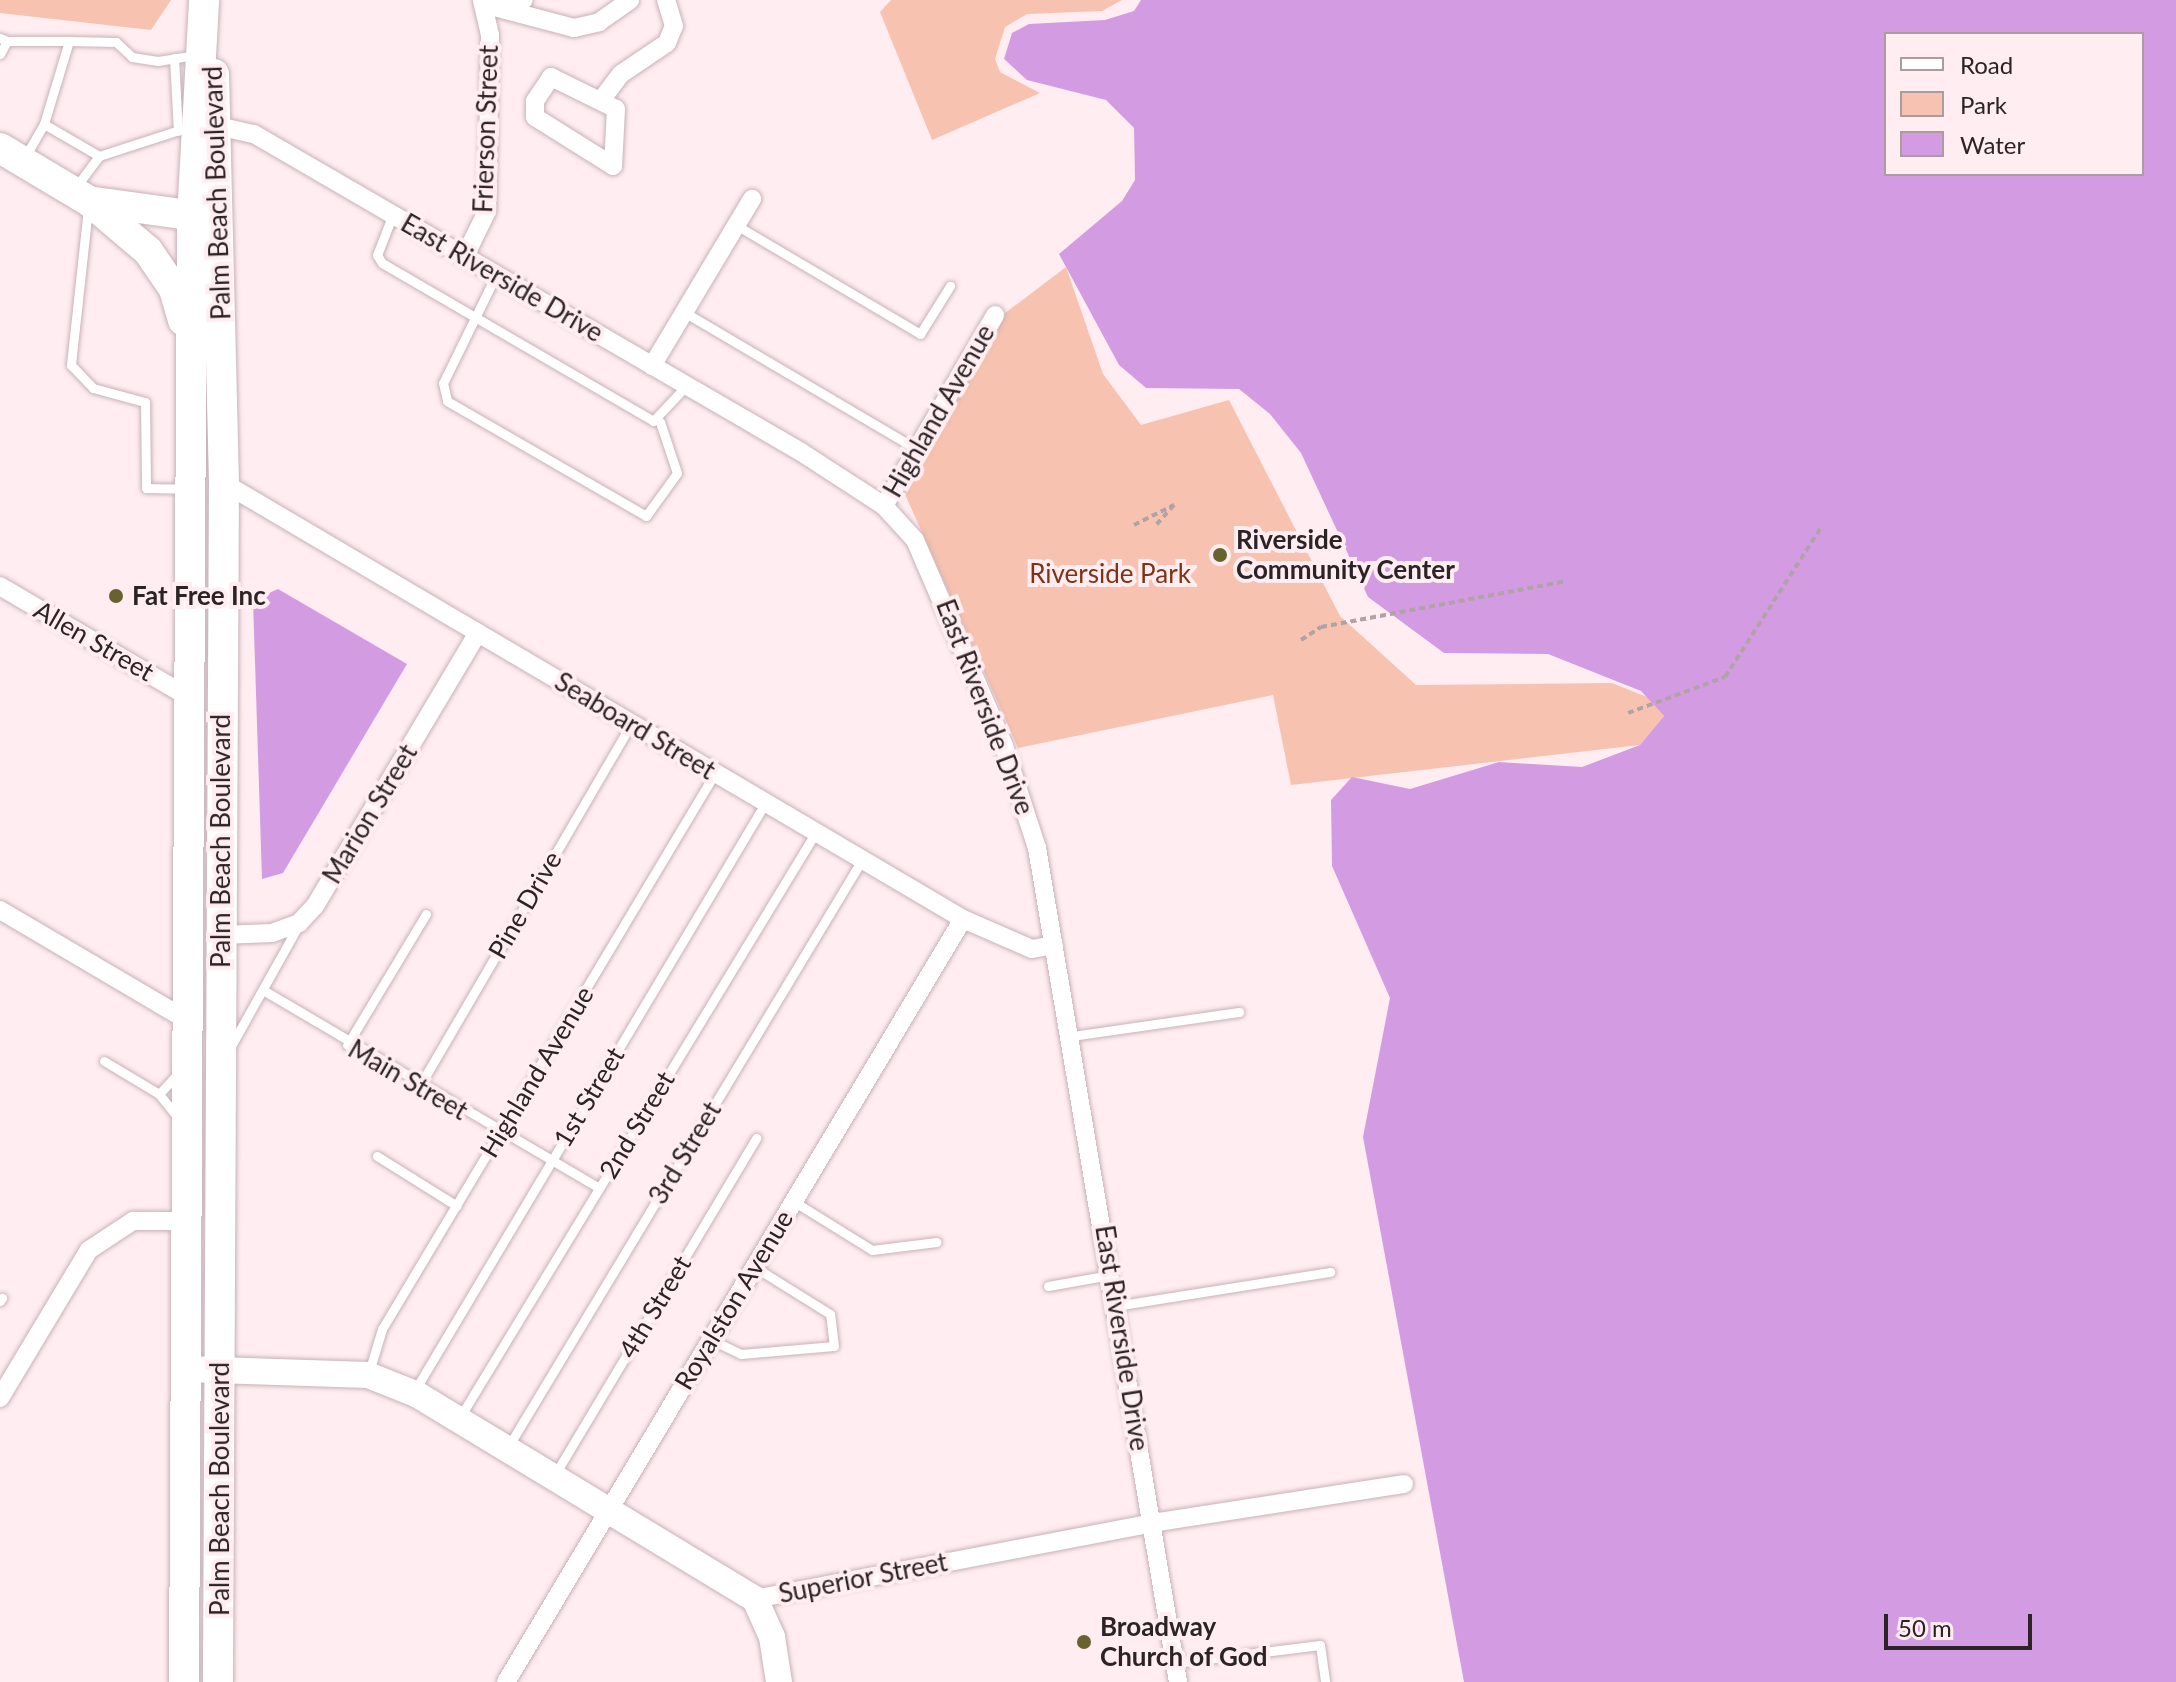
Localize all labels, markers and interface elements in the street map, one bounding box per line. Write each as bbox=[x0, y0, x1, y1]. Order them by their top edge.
legend bbox=[1884, 32, 2144, 176]
street label: Frierson Street bbox=[467, 44, 505, 214]
text: Road bbox=[1960, 50, 2013, 79]
street label: Palm Beach Boulevard bbox=[197, 65, 237, 321]
text: Park bbox=[1960, 90, 2007, 119]
text: Water bbox=[1960, 130, 2025, 159]
street label: East Riverside Drive bbox=[395, 208, 609, 348]
street label: Highland Avenue bbox=[877, 319, 1001, 503]
place label: Riverside Community Center bbox=[1236, 524, 1455, 586]
marker: Riverside Community Center bbox=[1211, 546, 1229, 564]
park label: Riverside Park bbox=[1029, 558, 1191, 590]
place label: Fat Free Inc bbox=[132, 580, 266, 612]
marker: Fat Free Inc bbox=[107, 587, 125, 605]
street label: Allen Street bbox=[29, 594, 159, 688]
street label: East Riverside Drive bbox=[930, 595, 1040, 819]
street label: Seaboard Street bbox=[549, 666, 721, 786]
street label: Palm Beach Boulevard bbox=[205, 714, 237, 968]
street label: Marion Street bbox=[316, 739, 424, 889]
street label: Pine Drive bbox=[482, 846, 568, 964]
street label: Highland Avenue bbox=[473, 980, 601, 1164]
street label: Main Street bbox=[343, 1033, 473, 1127]
street label: 1st Street bbox=[547, 1041, 631, 1153]
street label: 2nd Street bbox=[593, 1066, 681, 1184]
street label: 3rd Street bbox=[642, 1096, 728, 1210]
street label: Royalston Avenue bbox=[668, 1204, 800, 1396]
street label: East Riverside Drive bbox=[1089, 1223, 1155, 1453]
street label: 4th Street bbox=[612, 1250, 698, 1364]
street label: Palm Beach Boulevard bbox=[204, 1362, 236, 1616]
street label: Superior Street bbox=[776, 1546, 950, 1610]
scale bar bbox=[1888, 1598, 2036, 1648]
place label: Broadway Church of God bbox=[1100, 1611, 1268, 1672]
text: 50 m bbox=[1898, 1613, 1952, 1642]
marker: Broadway Church of God bbox=[1075, 1633, 1093, 1651]

